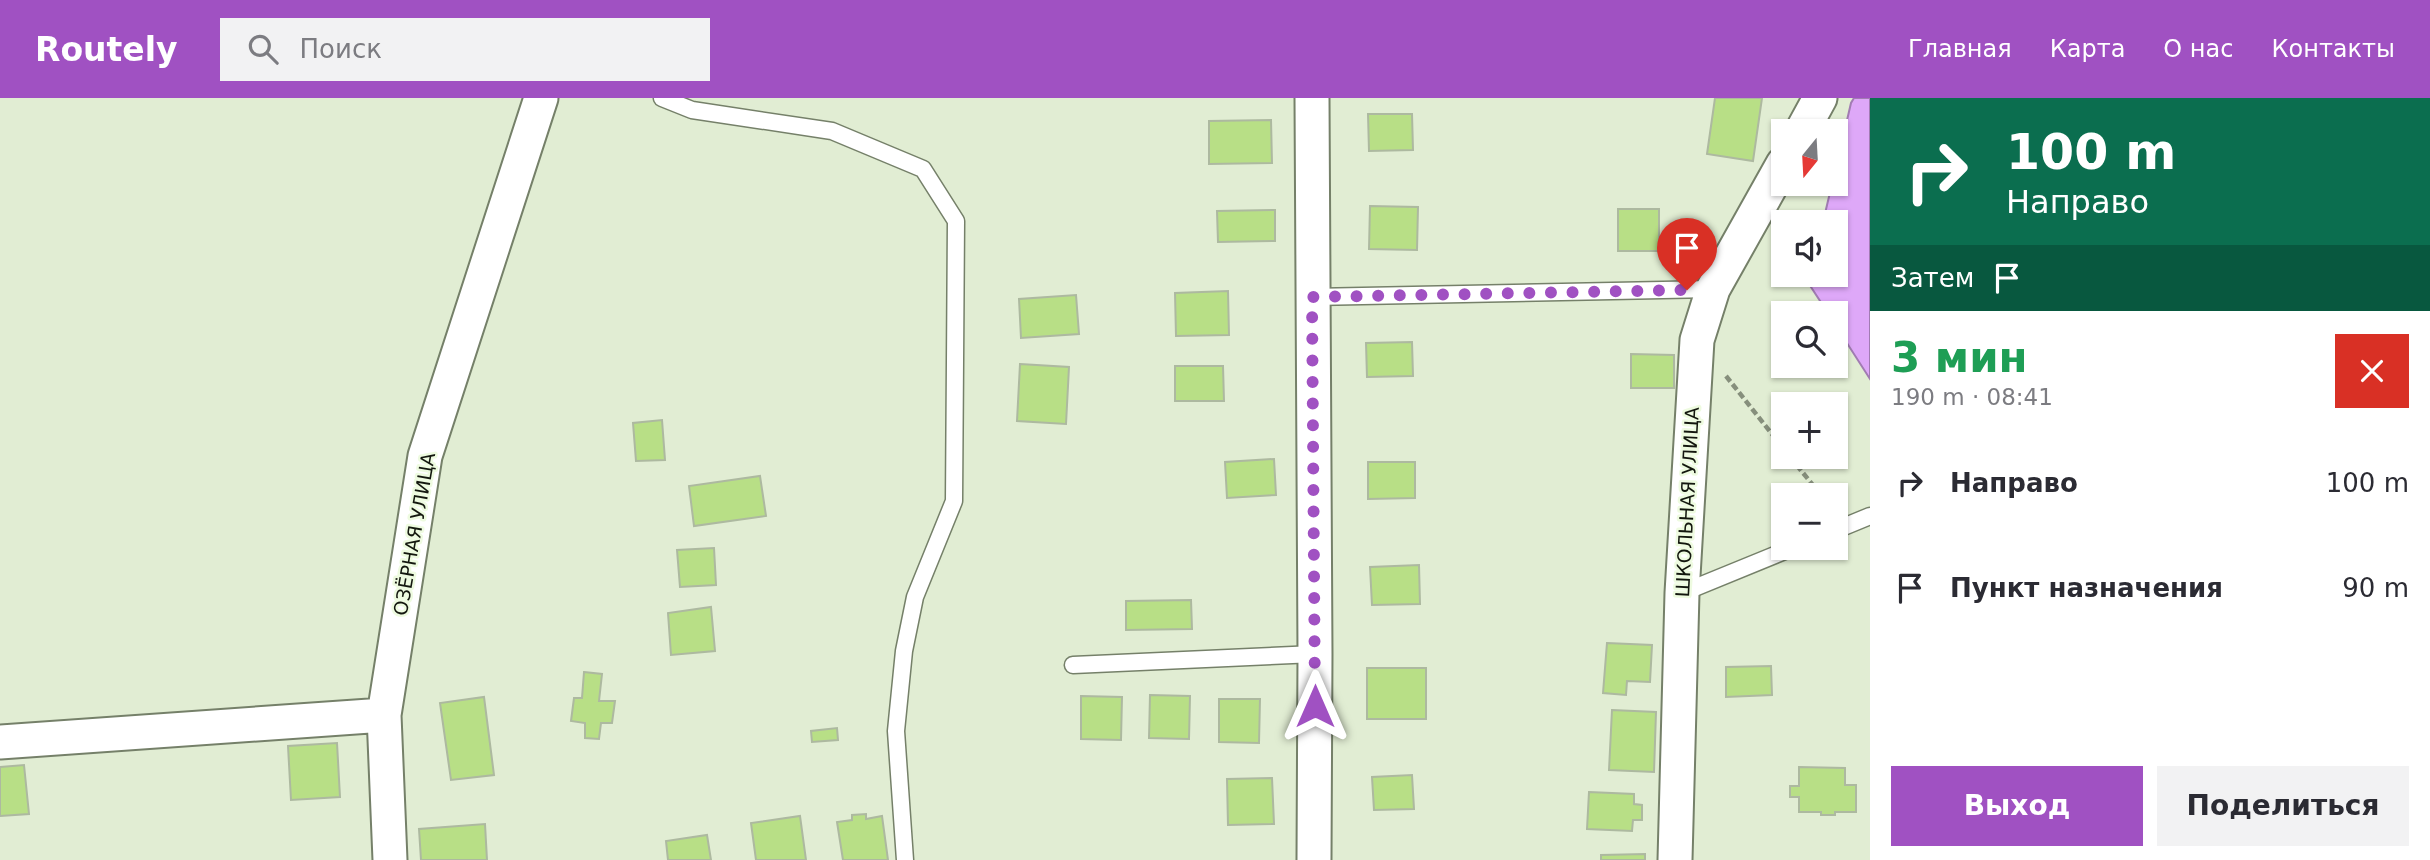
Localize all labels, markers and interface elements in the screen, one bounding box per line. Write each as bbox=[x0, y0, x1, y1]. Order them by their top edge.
search box bbox=[220, 18, 710, 81]
text: Routely bbox=[35, 30, 178, 69]
icon: search bbox=[244, 30, 282, 68]
text: Поиск bbox=[300, 34, 382, 64]
text: Главная bbox=[1908, 35, 2012, 63]
text: Карта bbox=[2050, 35, 2125, 63]
text: О нас bbox=[2163, 35, 2233, 63]
text: Контакты bbox=[2271, 35, 2395, 63]
north arrow bbox=[1771, 119, 1848, 196]
map controls bbox=[1771, 119, 1848, 560]
text: 100 m bbox=[2006, 124, 2176, 181]
icon: right bbox=[1891, 126, 1982, 217]
text: Направо bbox=[2006, 183, 2149, 221]
button: sound bbox=[1771, 210, 1848, 287]
pin bbox=[1657, 218, 1717, 290]
icon: arrive bbox=[1668, 229, 1706, 267]
icon: arrive bbox=[1988, 259, 2026, 297]
text: Затем bbox=[1891, 263, 1974, 293]
button: search bbox=[1771, 301, 1848, 378]
text: 3 мин bbox=[1891, 333, 2028, 382]
button: close bbox=[2335, 334, 2409, 408]
text: 190 m · 08:41 bbox=[1891, 384, 2053, 410]
button: + bbox=[1771, 392, 1848, 469]
street label: ШКОЛЬНАЯ УЛИЦА bbox=[1671, 406, 1703, 598]
street label: ОЗЁРНАЯ УЛИЦА bbox=[389, 451, 439, 617]
icon: right bbox=[1891, 464, 1929, 502]
text: Направо bbox=[1950, 468, 2078, 498]
text: 100 m bbox=[2326, 468, 2409, 498]
button: − bbox=[1771, 483, 1848, 560]
icon: arrive bbox=[1891, 569, 1929, 607]
text: Пункт назначения bbox=[1950, 573, 2223, 603]
text: 90 m bbox=[2342, 573, 2409, 603]
position arrow bbox=[1278, 669, 1352, 743]
button: Выход bbox=[1891, 766, 2143, 846]
button: Поделиться bbox=[2157, 766, 2409, 846]

